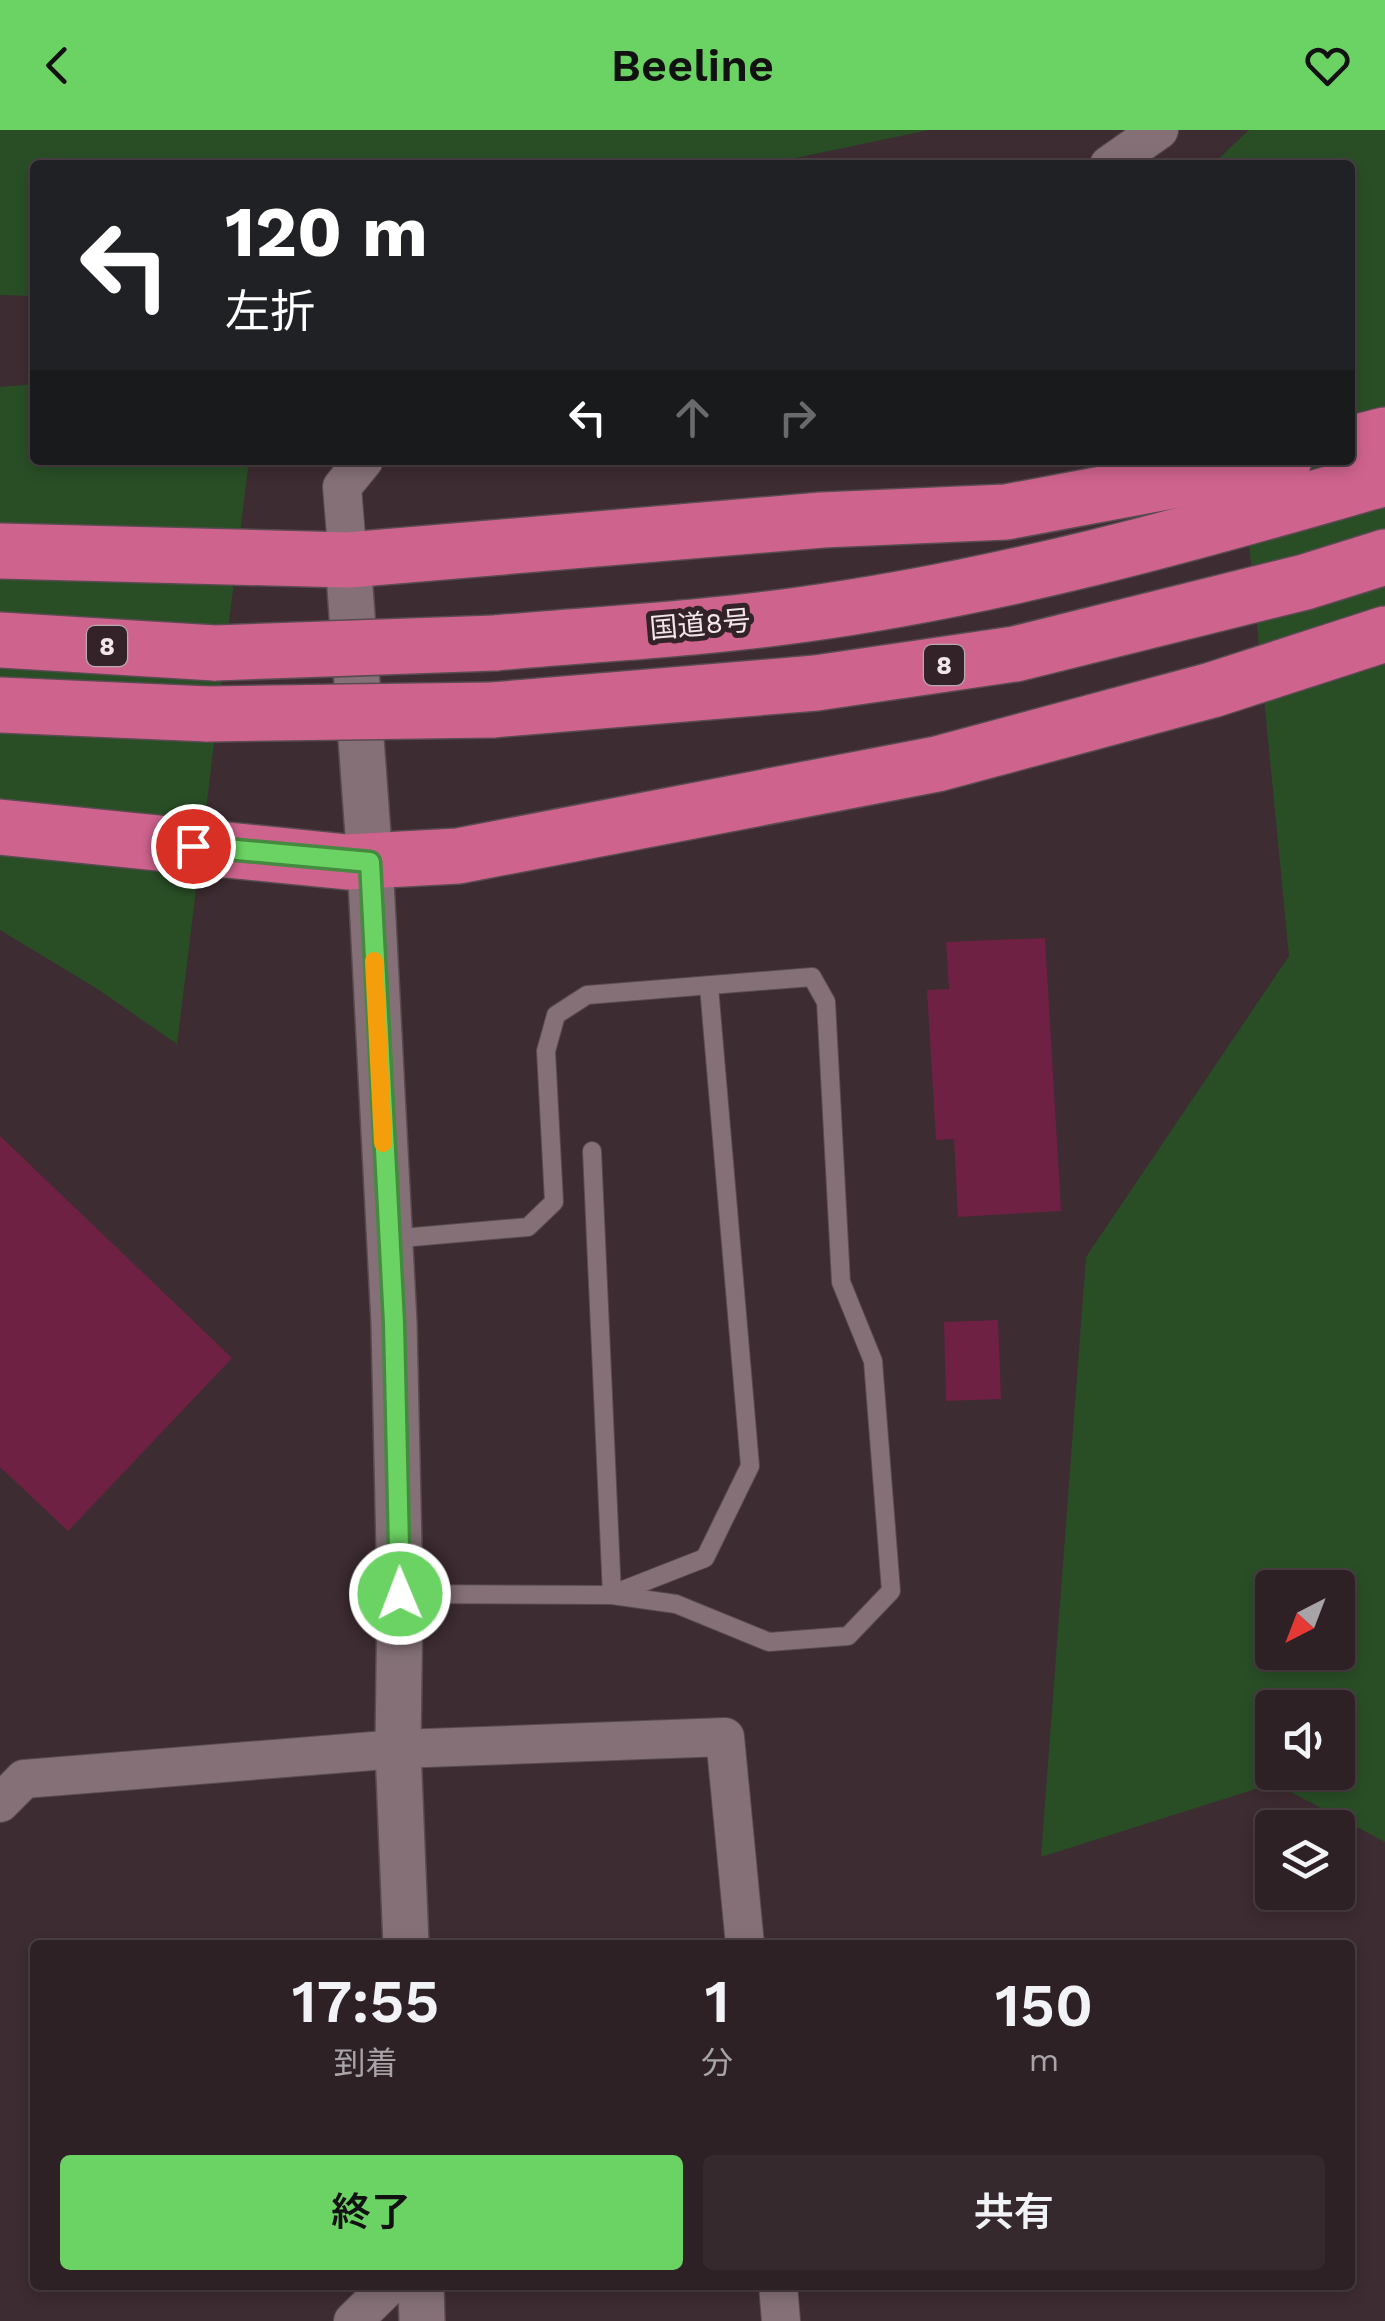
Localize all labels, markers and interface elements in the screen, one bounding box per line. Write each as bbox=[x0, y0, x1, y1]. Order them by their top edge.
icon: back bbox=[30, 38, 85, 93]
icon: heart bbox=[1300, 38, 1355, 93]
text: Beeline bbox=[611, 39, 774, 92]
text: 120 m bbox=[225, 191, 428, 273]
icon: left bbox=[60, 200, 190, 330]
text: 左折 bbox=[225, 285, 315, 338]
icon: left bbox=[560, 390, 615, 445]
icon: ahead bbox=[665, 390, 720, 445]
icon: right bbox=[770, 390, 825, 445]
street label: 国道8号 bbox=[648, 604, 752, 645]
road number: 8 bbox=[87, 626, 127, 666]
road number: 8 bbox=[924, 645, 964, 685]
pin bbox=[151, 804, 236, 889]
icon: arrive bbox=[166, 819, 221, 874]
position arrow bbox=[348, 1542, 452, 1646]
north arrow bbox=[1255, 1570, 1355, 1670]
map controls bbox=[1255, 1570, 1355, 1910]
button: sound bbox=[1255, 1690, 1355, 1790]
button: layers bbox=[1255, 1810, 1355, 1910]
text: 17:55 bbox=[292, 1966, 439, 2037]
text: 1 bbox=[705, 1966, 730, 2037]
text: 150 bbox=[995, 1970, 1093, 2041]
text: m bbox=[1029, 2041, 1059, 2079]
text: 到着 bbox=[334, 2044, 398, 2082]
text: 分 bbox=[701, 2044, 733, 2082]
button: 終了 bbox=[60, 2155, 683, 2270]
button: 共有 bbox=[703, 2155, 1325, 2270]

